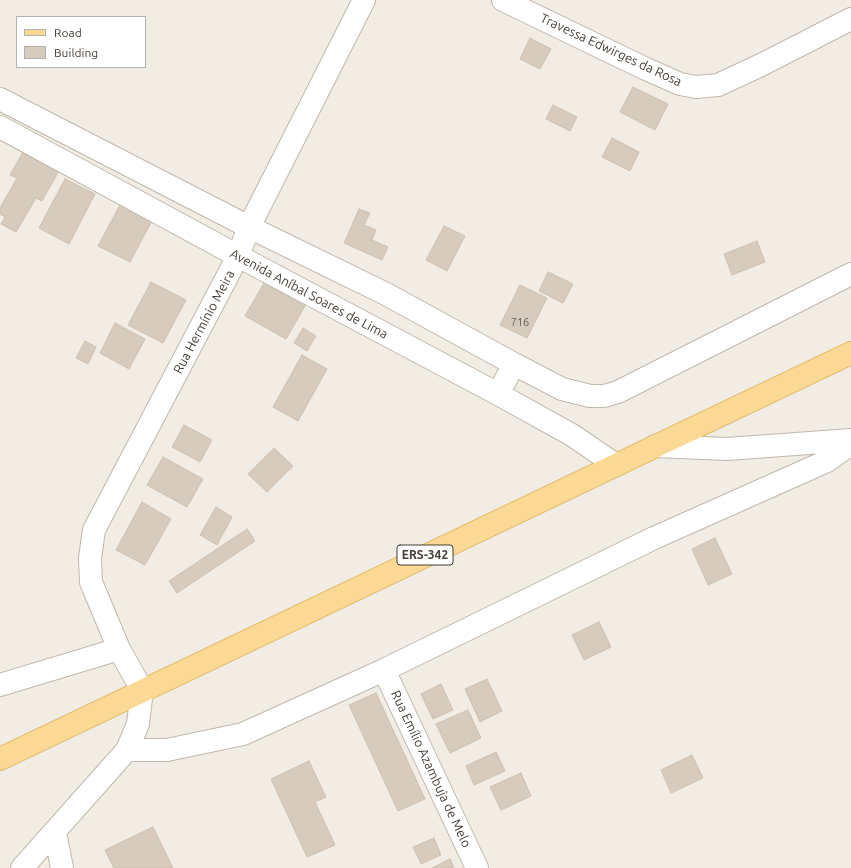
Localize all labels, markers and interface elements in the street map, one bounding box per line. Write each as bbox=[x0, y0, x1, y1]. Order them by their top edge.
street label: Travessa Edwirges da Rosa bbox=[538, 10, 684, 90]
legend bbox=[16, 16, 146, 68]
text: Road bbox=[54, 26, 82, 39]
text: Building bbox=[54, 46, 98, 59]
street label: Avenida Aníbal Soares de Lima bbox=[227, 246, 391, 342]
street label: Rua Hermínio Meira bbox=[170, 268, 238, 376]
house number: 716 bbox=[511, 315, 529, 329]
road number: ERS-342 bbox=[397, 545, 453, 565]
street label: Rua Emílio Azambuja de Melo bbox=[388, 688, 474, 850]

